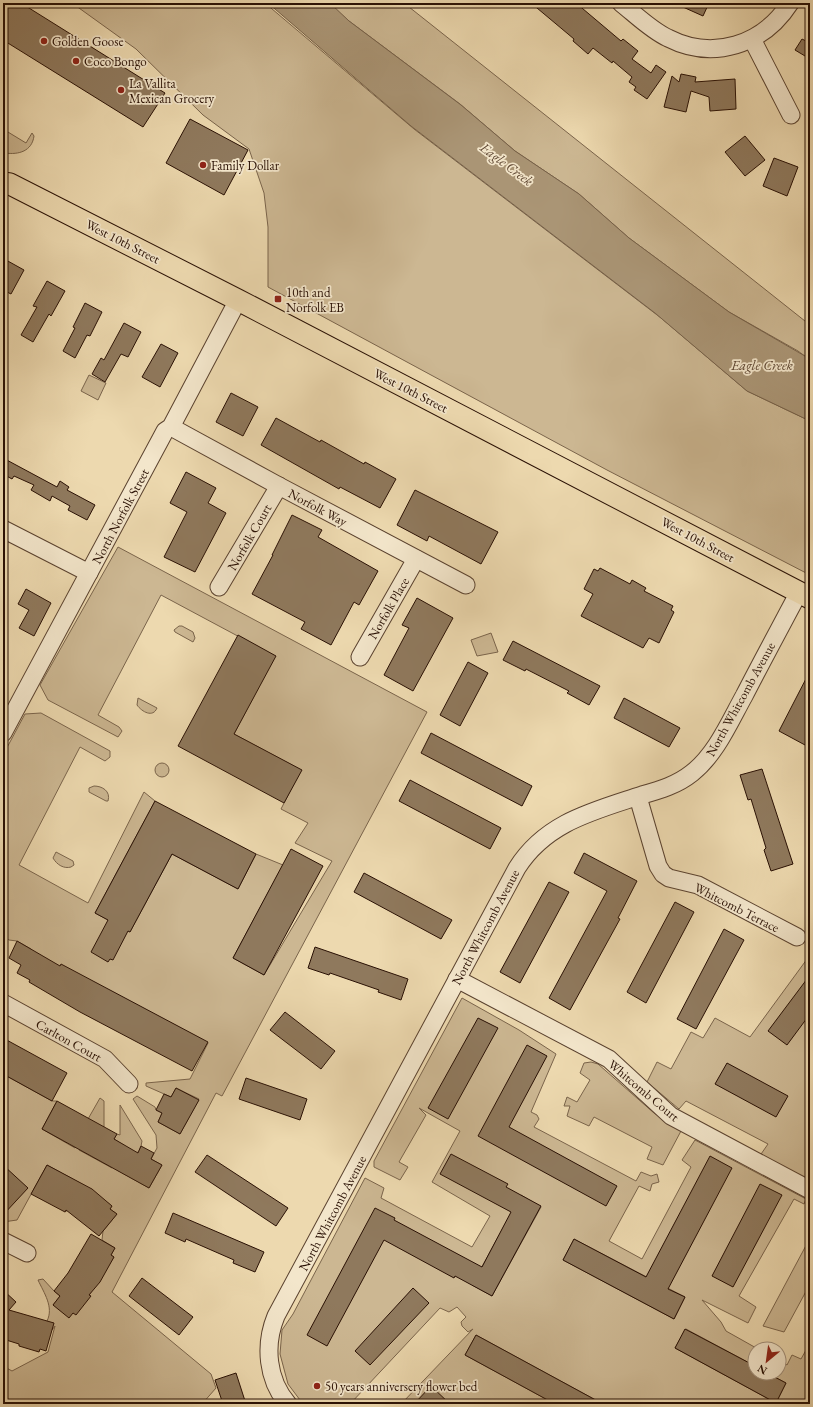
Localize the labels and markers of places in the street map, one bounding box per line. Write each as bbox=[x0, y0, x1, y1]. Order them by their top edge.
place label: Golden Goose bbox=[52, 33, 124, 50]
marker: Golden Goose bbox=[39, 36, 49, 46]
place label: Coco Bongo bbox=[84, 53, 147, 70]
marker: Coco Bongo bbox=[71, 56, 81, 66]
place label: La Vallita Mexican Grocery bbox=[129, 75, 215, 107]
marker: La Vallita Mexican Grocery bbox=[116, 85, 126, 95]
place label: Family Dollar bbox=[211, 157, 280, 174]
marker: Family Dollar bbox=[198, 160, 208, 170]
place label: 10th and Norfolk EB bbox=[286, 284, 344, 316]
marker: 10th and Norfolk EB bbox=[273, 294, 283, 304]
place label: 50 years anniversery flower bed bbox=[325, 1378, 478, 1395]
marker: 50 years anniversery flower bed bbox=[312, 1381, 322, 1391]

